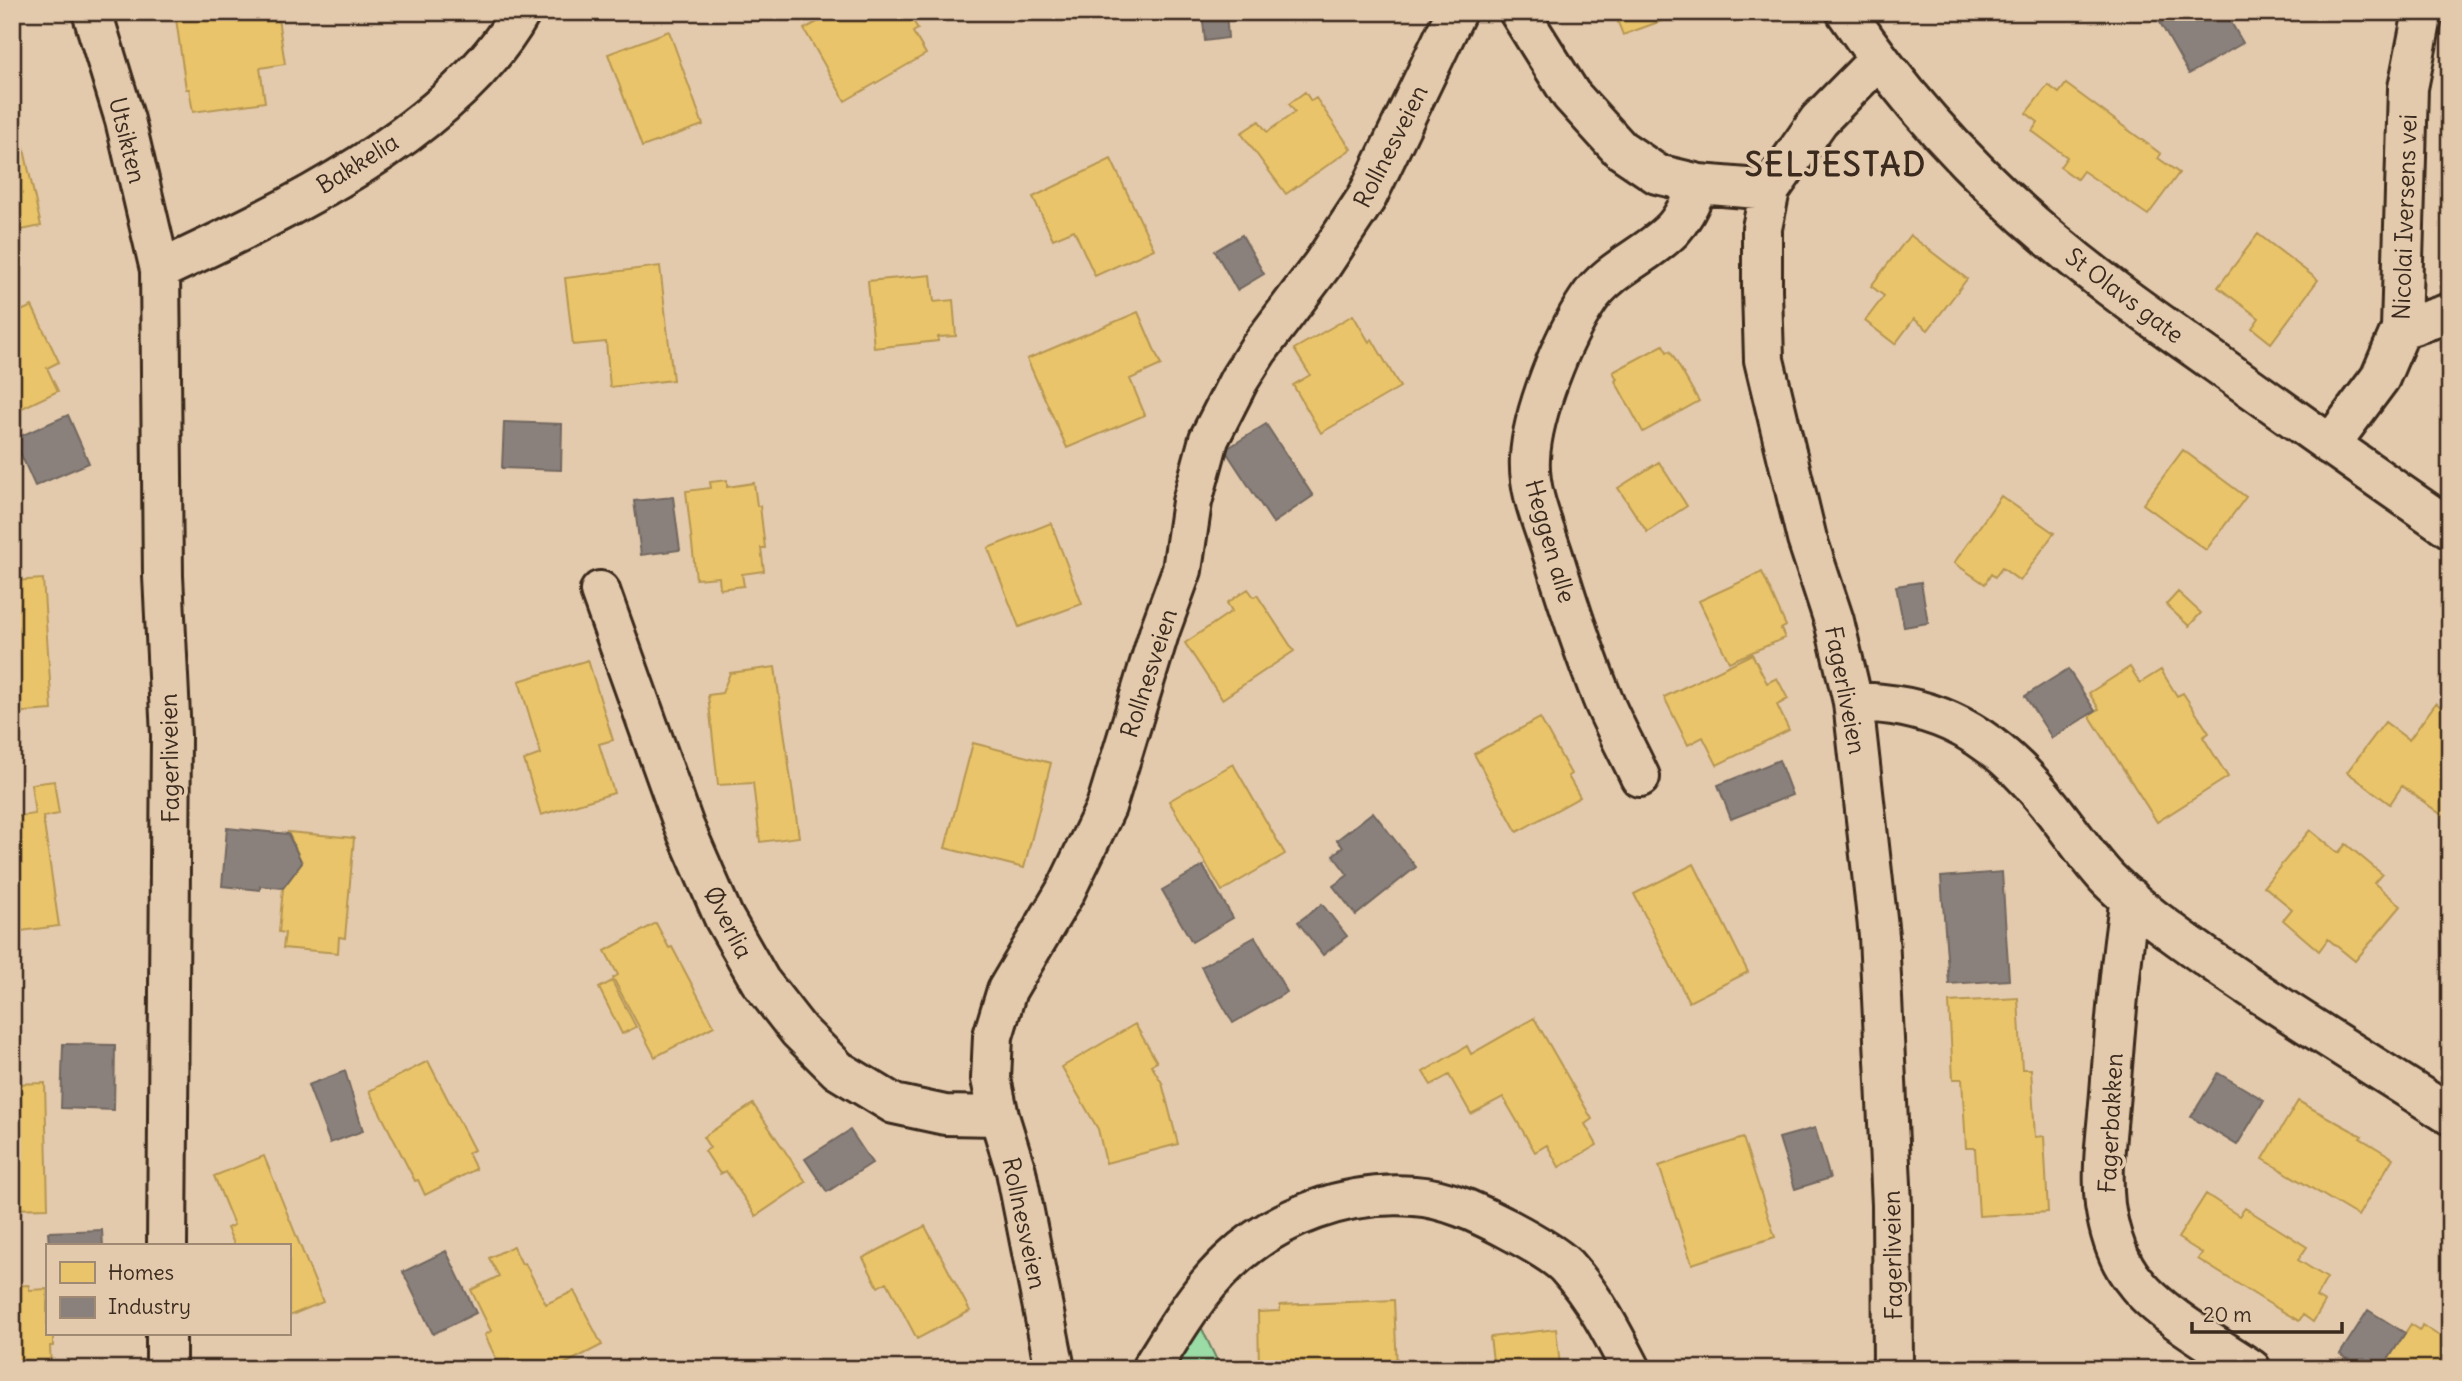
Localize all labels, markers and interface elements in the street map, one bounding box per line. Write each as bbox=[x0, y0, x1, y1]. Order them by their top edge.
street label: Rollnesveien bbox=[1346, 79, 1434, 212]
street label: Utsikten bbox=[103, 94, 153, 186]
street label: Nicolai Iversens vei bbox=[2385, 114, 2423, 320]
street label: Bakkelia bbox=[310, 126, 404, 200]
district label: SELJESTAD bbox=[1745, 144, 1927, 185]
street label: St Olavs gate bbox=[2060, 241, 2190, 349]
street label: Heggen alle bbox=[1519, 476, 1583, 606]
street label: Rollnesveien bbox=[1113, 605, 1183, 741]
street label: Fagerliveien bbox=[1819, 623, 1873, 757]
street label: Fagerliveien bbox=[153, 693, 185, 823]
street label: Øverlia bbox=[698, 881, 760, 963]
street label: Fagerbakken bbox=[2091, 1052, 2129, 1194]
street label: Rollnesveien bbox=[996, 1154, 1054, 1292]
street label: Fagerliveien bbox=[1876, 1190, 1908, 1320]
legend bbox=[46, 1244, 290, 1336]
text: Homes bbox=[108, 1259, 174, 1286]
scale bar bbox=[2192, 1290, 2343, 1334]
text: Industry bbox=[108, 1293, 191, 1320]
text: 20 m bbox=[2203, 1301, 2252, 1328]

